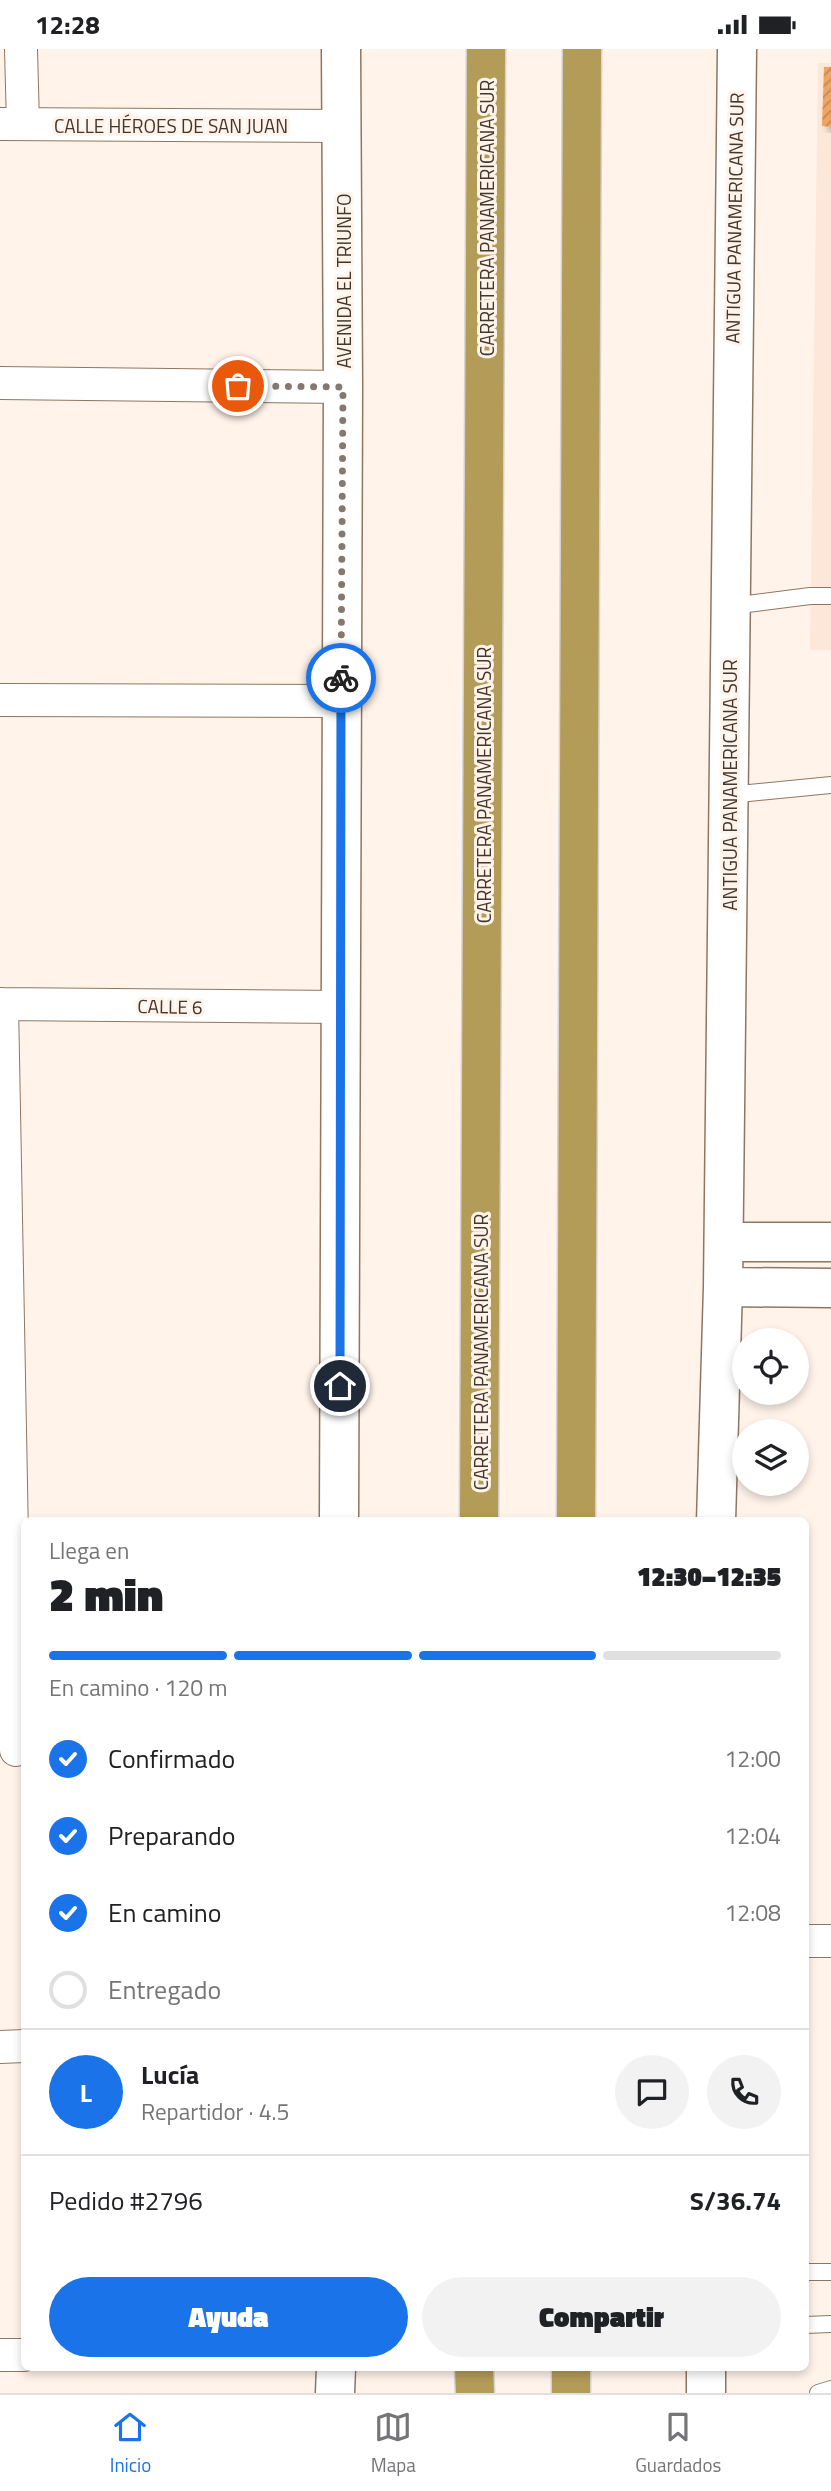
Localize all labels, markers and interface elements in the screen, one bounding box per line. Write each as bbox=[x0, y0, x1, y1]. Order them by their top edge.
text: 12:28 bbox=[35, 5, 100, 44]
street label: CARRETERA PANAMERICANA SUR bbox=[472, 80, 501, 356]
street label: ANTIGUA PANAMERICANA SUR bbox=[717, 92, 751, 344]
street label: CALLE HÉROES DE SAN JUAN bbox=[54, 111, 288, 140]
street label: AVENIDA EL TRIUNFO bbox=[329, 194, 358, 368]
pin bbox=[208, 356, 268, 416]
icon: bag bbox=[219, 367, 257, 405]
courier bbox=[306, 643, 376, 713]
street label: CARRETERA PANAMERICANA SUR bbox=[469, 647, 498, 923]
icon: bike bbox=[322, 659, 360, 697]
street label: ANTIGUA PANAMERICANA SUR bbox=[715, 659, 744, 911]
street label: CALLE 6 bbox=[137, 991, 203, 1021]
street label: CARRETERA PANAMERICANA SUR bbox=[466, 1214, 495, 1490]
map controls bbox=[732, 1328, 809, 1496]
button: locate bbox=[732, 1328, 809, 1405]
pin bbox=[310, 1356, 370, 1416]
icon: home bbox=[321, 1367, 359, 1405]
button: layers bbox=[732, 1419, 809, 1496]
text: Llega en bbox=[49, 1533, 129, 1568]
text: 12:30–12:35 bbox=[637, 1557, 781, 1596]
text: 2 min bbox=[49, 1559, 163, 1629]
text: En camino · 120 m bbox=[49, 1670, 227, 1705]
text: Confirmado bbox=[108, 1739, 235, 1778]
icon: check bbox=[49, 1740, 87, 1778]
text: 12:00 bbox=[724, 1741, 781, 1776]
text: Preparando bbox=[108, 1816, 235, 1855]
icon: check bbox=[49, 1817, 87, 1855]
text: 12:04 bbox=[724, 1818, 781, 1853]
text: En camino bbox=[108, 1893, 222, 1932]
icon: check bbox=[49, 1894, 87, 1932]
text: 12:08 bbox=[724, 1895, 781, 1930]
text: Entregado bbox=[108, 1970, 221, 2009]
text: Lucía bbox=[141, 2055, 199, 2094]
button: chat bbox=[615, 2055, 689, 2129]
button: phone bbox=[707, 2055, 781, 2129]
text: L bbox=[80, 2073, 92, 2112]
text: Repartidor · 4.5 bbox=[141, 2094, 289, 2129]
text: Pedido #2796 bbox=[49, 2181, 203, 2220]
text: S/36.74 bbox=[690, 2181, 781, 2220]
button: Ayuda bbox=[49, 2277, 408, 2357]
button: Compartir bbox=[422, 2277, 781, 2357]
tab: Inicio bbox=[110, 2408, 151, 2479]
tab: Mapa bbox=[371, 2408, 416, 2479]
tab: Guardados bbox=[635, 2408, 721, 2479]

